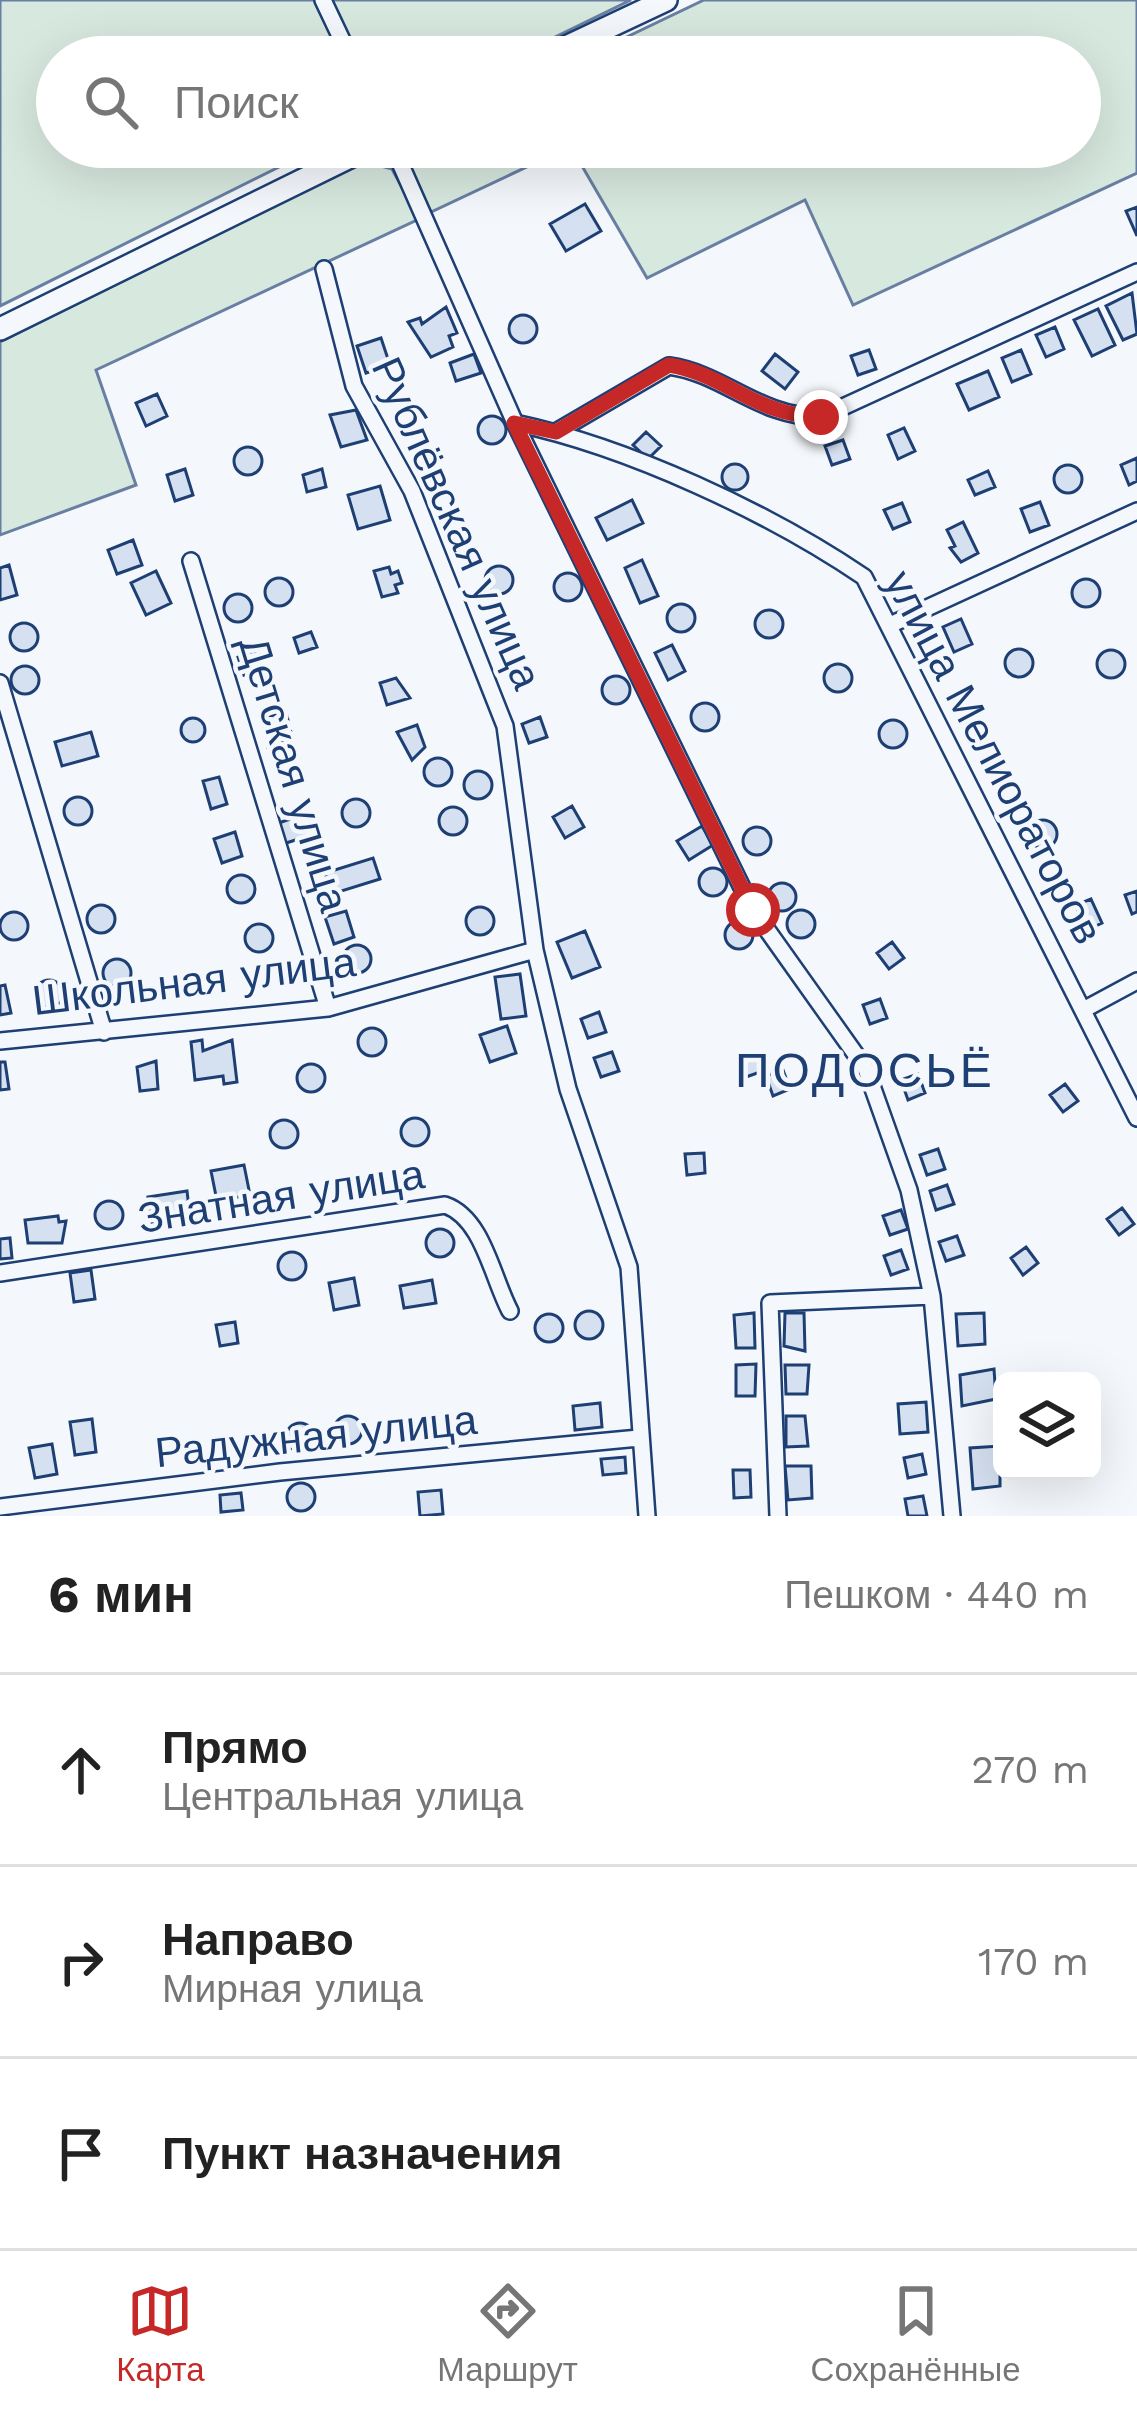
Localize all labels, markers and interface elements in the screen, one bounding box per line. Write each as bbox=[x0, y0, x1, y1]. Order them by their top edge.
search box bbox=[36, 36, 1101, 168]
icon: search bbox=[78, 69, 144, 135]
text: Поиск bbox=[174, 76, 299, 129]
street label: Рублёвская улица bbox=[362, 350, 552, 697]
route end bbox=[794, 390, 848, 444]
street label: улица Мелиораторов bbox=[875, 562, 1113, 952]
street label: Детская улица bbox=[229, 630, 359, 918]
route start bbox=[726, 883, 780, 937]
street label: Школьная улица bbox=[30, 937, 359, 1025]
district label: ПОДОСЬЁ bbox=[735, 1042, 995, 1099]
street label: Знатная улица bbox=[134, 1149, 428, 1243]
map controls bbox=[993, 1372, 1101, 1480]
button: layers bbox=[993, 1372, 1101, 1480]
street label: Радужная улица bbox=[153, 1395, 480, 1477]
text: 6 мин bbox=[48, 1565, 194, 1624]
text: Пешком · 440 m bbox=[784, 1572, 1089, 1617]
text: Прямо bbox=[162, 1721, 308, 1774]
icon: ahead bbox=[48, 1737, 114, 1803]
text: 270 m bbox=[971, 1747, 1089, 1792]
text: Центральная улица bbox=[162, 1774, 523, 1819]
text: Направо bbox=[162, 1913, 354, 1966]
icon: right bbox=[48, 1929, 114, 1995]
text: 170 m bbox=[978, 1939, 1089, 1984]
text: Мирная улица bbox=[162, 1966, 423, 2011]
icon: arrive bbox=[48, 2121, 114, 2187]
text: Пункт назначения bbox=[162, 2127, 562, 2180]
tab: Карта bbox=[116, 2278, 205, 2389]
tab: Маршрут bbox=[437, 2278, 578, 2389]
tab: Сохранённые bbox=[811, 2278, 1021, 2389]

